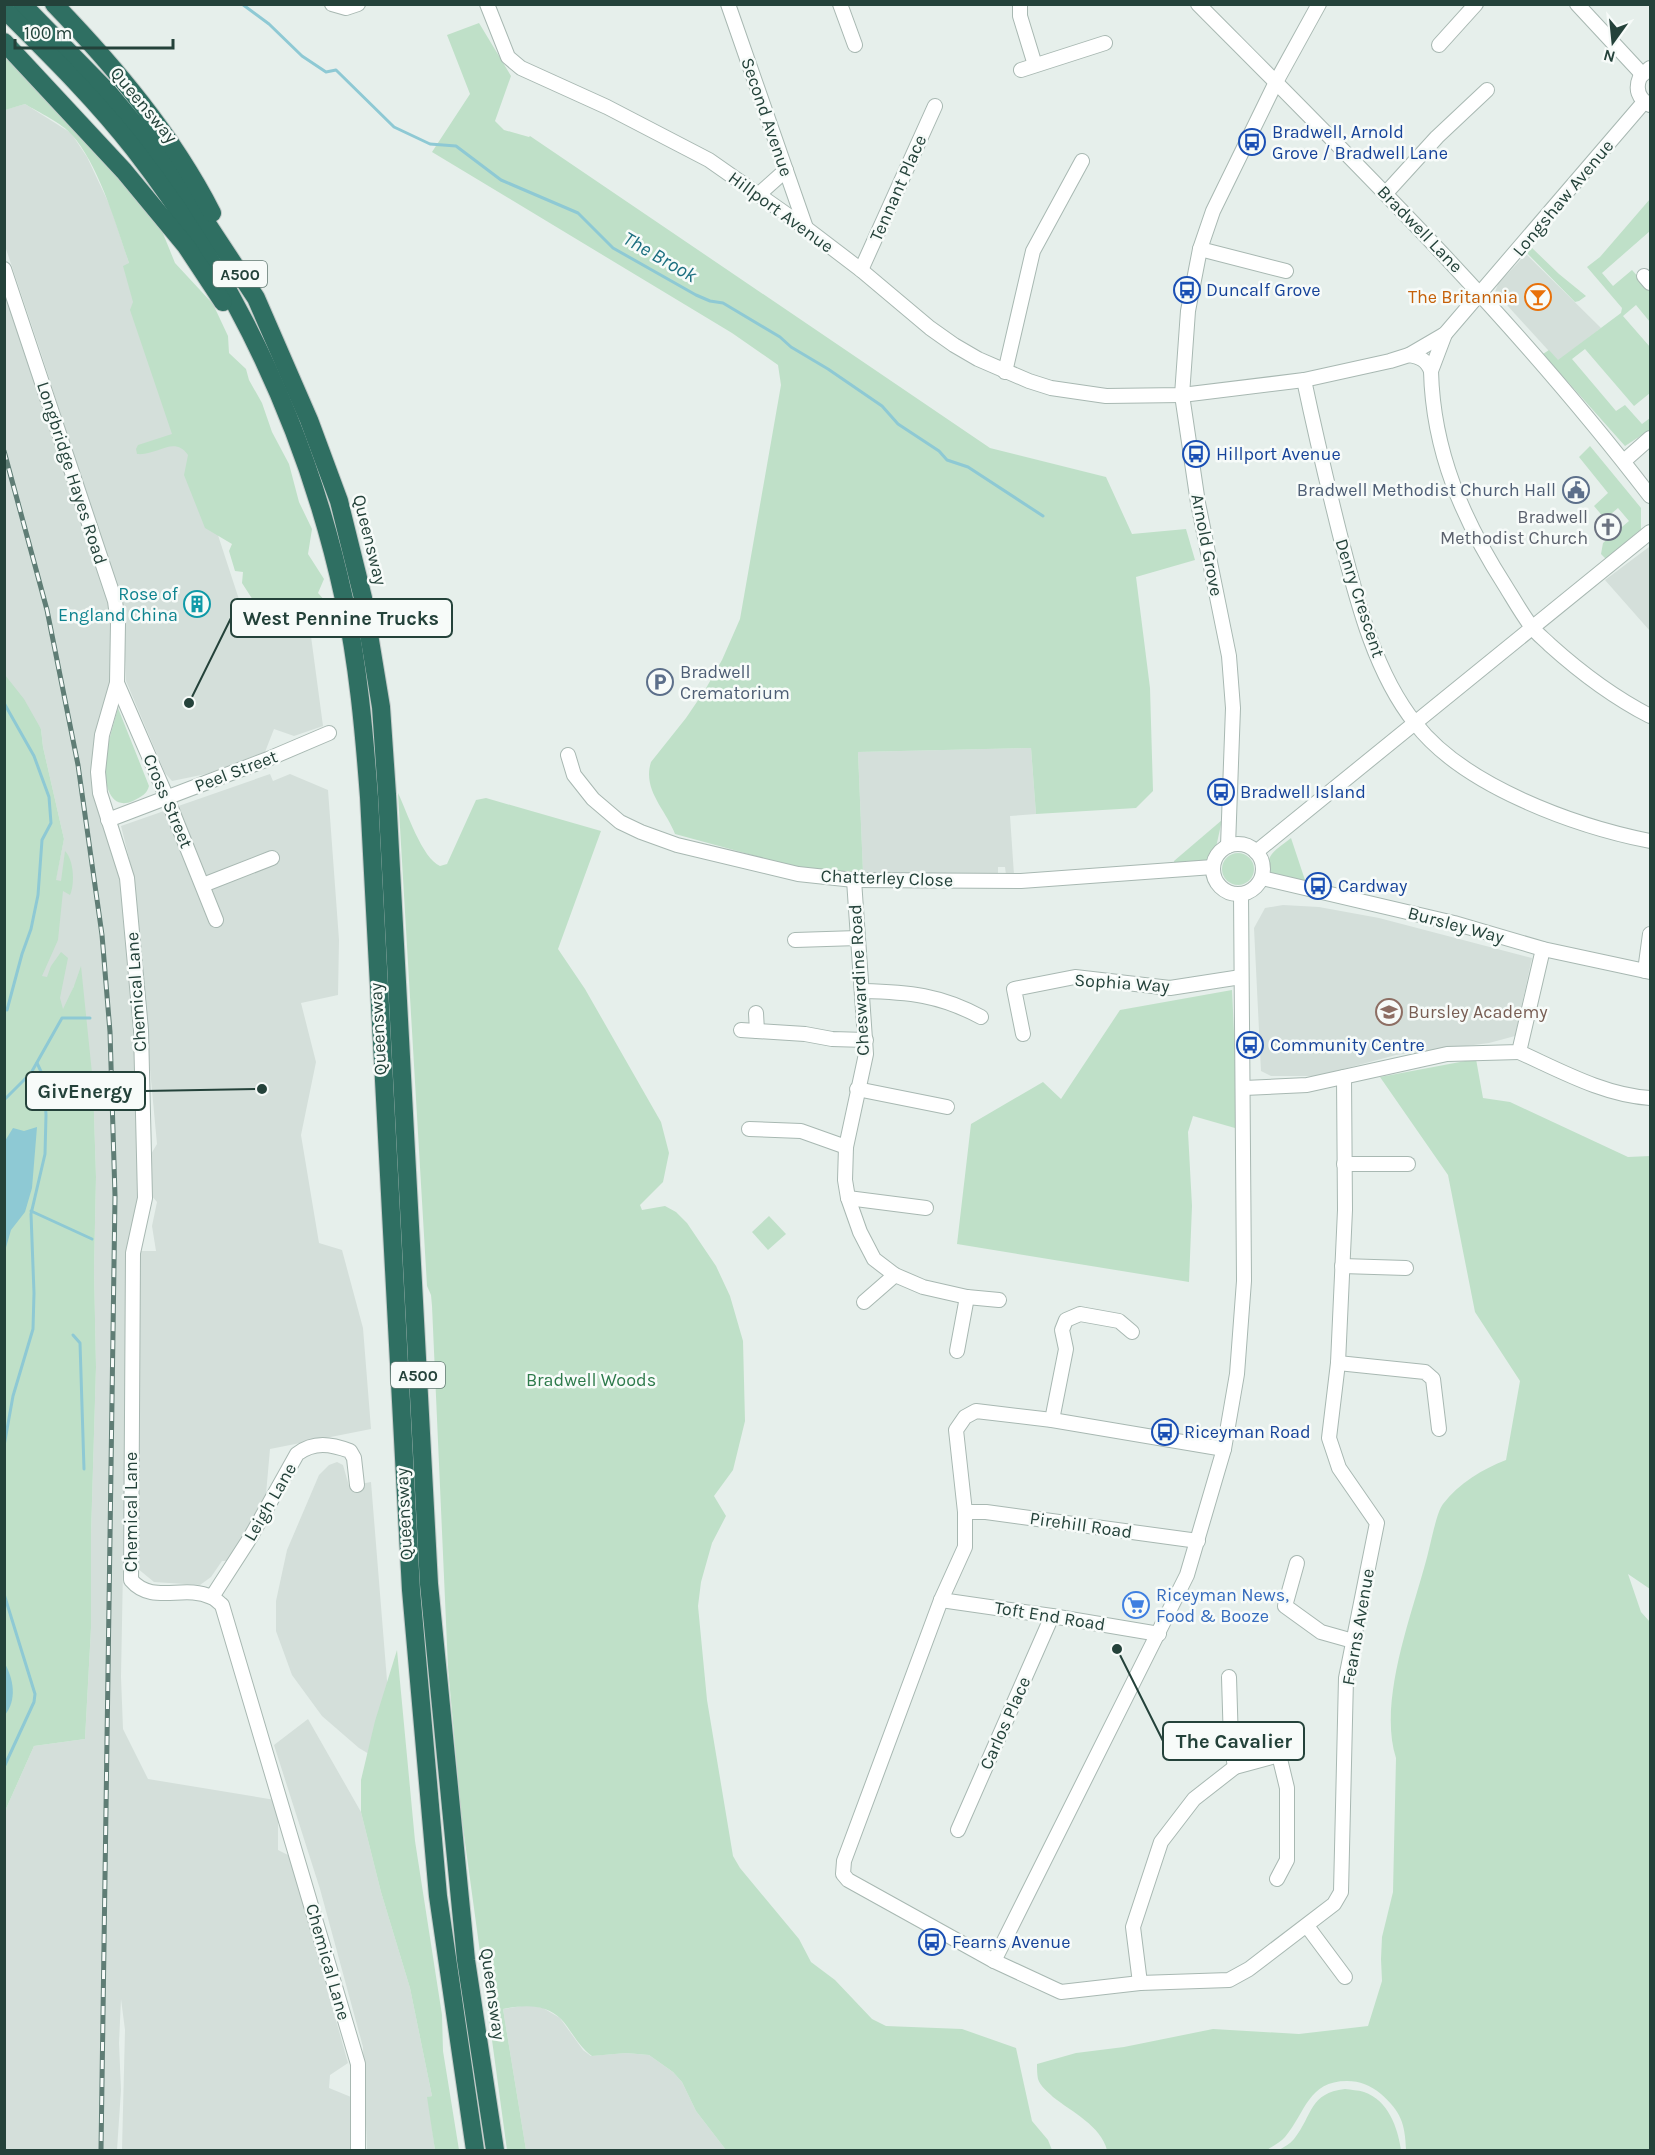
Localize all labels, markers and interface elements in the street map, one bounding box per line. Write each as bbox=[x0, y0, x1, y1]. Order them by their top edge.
scale bar bbox=[15, 12, 172, 50]
north arrow bbox=[1583, 12, 1643, 72]
text: 100 m bbox=[24, 22, 72, 44]
text: N bbox=[1601, 45, 1617, 67]
street label: Second Avenue bbox=[736, 55, 798, 179]
street label: Queensway bbox=[106, 62, 183, 148]
place label: Bradwell, Arnold Grove / Bradwell Lane bbox=[1272, 121, 1448, 164]
bus stop icon: Bradwell, Arnold Grove / Bradwell Lane bbox=[1237, 127, 1267, 157]
street label: Tennant Place bbox=[865, 132, 931, 244]
street label: Longshaw Avenue bbox=[1508, 135, 1618, 261]
street label: Hillport Avenue bbox=[724, 166, 838, 258]
street label: Bradwell Lane bbox=[1373, 181, 1467, 277]
water label: The Brook bbox=[619, 227, 702, 288]
road number: A500 bbox=[213, 261, 267, 287]
bus stop icon: Duncalf Grove bbox=[1172, 275, 1202, 305]
place label: Duncalf Grove bbox=[1206, 279, 1321, 301]
bar icon: The Britannia bbox=[1523, 282, 1553, 312]
place label: The Britannia bbox=[1408, 286, 1518, 308]
street label: Longbridge Hayes Road bbox=[32, 379, 112, 567]
bus stop icon: Hillport Avenue bbox=[1181, 439, 1211, 469]
place label: Hillport Avenue bbox=[1216, 443, 1341, 465]
public building icon: Bradwell Methodist Church Hall bbox=[1561, 475, 1591, 505]
place label: Bradwell Methodist Church Hall bbox=[1297, 479, 1556, 501]
street label: Queensway bbox=[348, 492, 392, 588]
street label: Arnold Grove bbox=[1186, 492, 1228, 598]
place label: Bradwell Methodist Church bbox=[1440, 506, 1588, 549]
church icon: Bradwell Methodist Church bbox=[1593, 512, 1623, 542]
street label: Denry Crescent bbox=[1330, 536, 1390, 660]
place label: Rose of England China bbox=[58, 583, 179, 626]
building icon: Rose of England China bbox=[182, 589, 212, 619]
callout: West Pennine Trucks bbox=[231, 599, 452, 637]
text: West Pennine Trucks bbox=[243, 607, 439, 630]
place label: Bradwell Crematorium bbox=[680, 661, 790, 704]
parking icon: Bradwell Crematorium bbox=[645, 667, 675, 697]
street label: Peel Street bbox=[191, 745, 281, 797]
street label: Cross Street bbox=[138, 751, 198, 852]
bus stop icon: Bradwell Island bbox=[1206, 777, 1236, 807]
place label: Bradwell Island bbox=[1240, 781, 1366, 803]
street label: Chatterley Close bbox=[820, 865, 954, 891]
bus stop icon: Cardway bbox=[1303, 871, 1333, 901]
place label: Cardway bbox=[1338, 875, 1408, 897]
street label: Bursley Way bbox=[1405, 902, 1507, 949]
street label: Cheswardine Road bbox=[844, 904, 874, 1056]
street label: Chemical Lane bbox=[121, 931, 151, 1053]
street label: Sophia Way bbox=[1074, 969, 1171, 997]
street label: Queensway bbox=[365, 981, 391, 1076]
school or university icon: Bursley Academy bbox=[1374, 997, 1404, 1027]
place label: Bursley Academy bbox=[1408, 1001, 1548, 1023]
bus stop icon: Community Centre bbox=[1235, 1030, 1265, 1060]
place label: Community Centre bbox=[1270, 1034, 1425, 1056]
callout: GivEnergy bbox=[26, 1072, 145, 1110]
text: GivEnergy bbox=[38, 1080, 132, 1103]
road number: A500 bbox=[391, 1362, 445, 1388]
park label: Bradwell Woods bbox=[526, 1369, 656, 1391]
bus stop icon: Riceyman Road bbox=[1150, 1417, 1180, 1447]
place label: Riceyman Road bbox=[1184, 1421, 1311, 1443]
street label: Chemical Lane bbox=[120, 1452, 142, 1572]
street label: Leigh Lane bbox=[239, 1459, 301, 1545]
street label: Queensway bbox=[391, 1466, 417, 1561]
street label: Pirehill Road bbox=[1028, 1507, 1134, 1543]
street label: Fearns Avenue bbox=[1337, 1567, 1379, 1687]
place label: Riceyman News, Food & Booze bbox=[1156, 1584, 1289, 1627]
supermarket icon: Riceyman News, Food & Booze bbox=[1121, 1590, 1151, 1620]
street label: Toft End Road bbox=[993, 1596, 1107, 1636]
street label: Carlos Place bbox=[975, 1673, 1035, 1773]
callout: The Cavalier bbox=[1163, 1722, 1304, 1760]
text: The Cavalier bbox=[1176, 1730, 1292, 1753]
street label: Chemical Lane bbox=[301, 1901, 355, 2023]
bus stop icon: Fearns Avenue bbox=[917, 1927, 947, 1957]
place label: Fearns Avenue bbox=[952, 1931, 1070, 1953]
street label: Queensway bbox=[476, 1947, 510, 2042]

